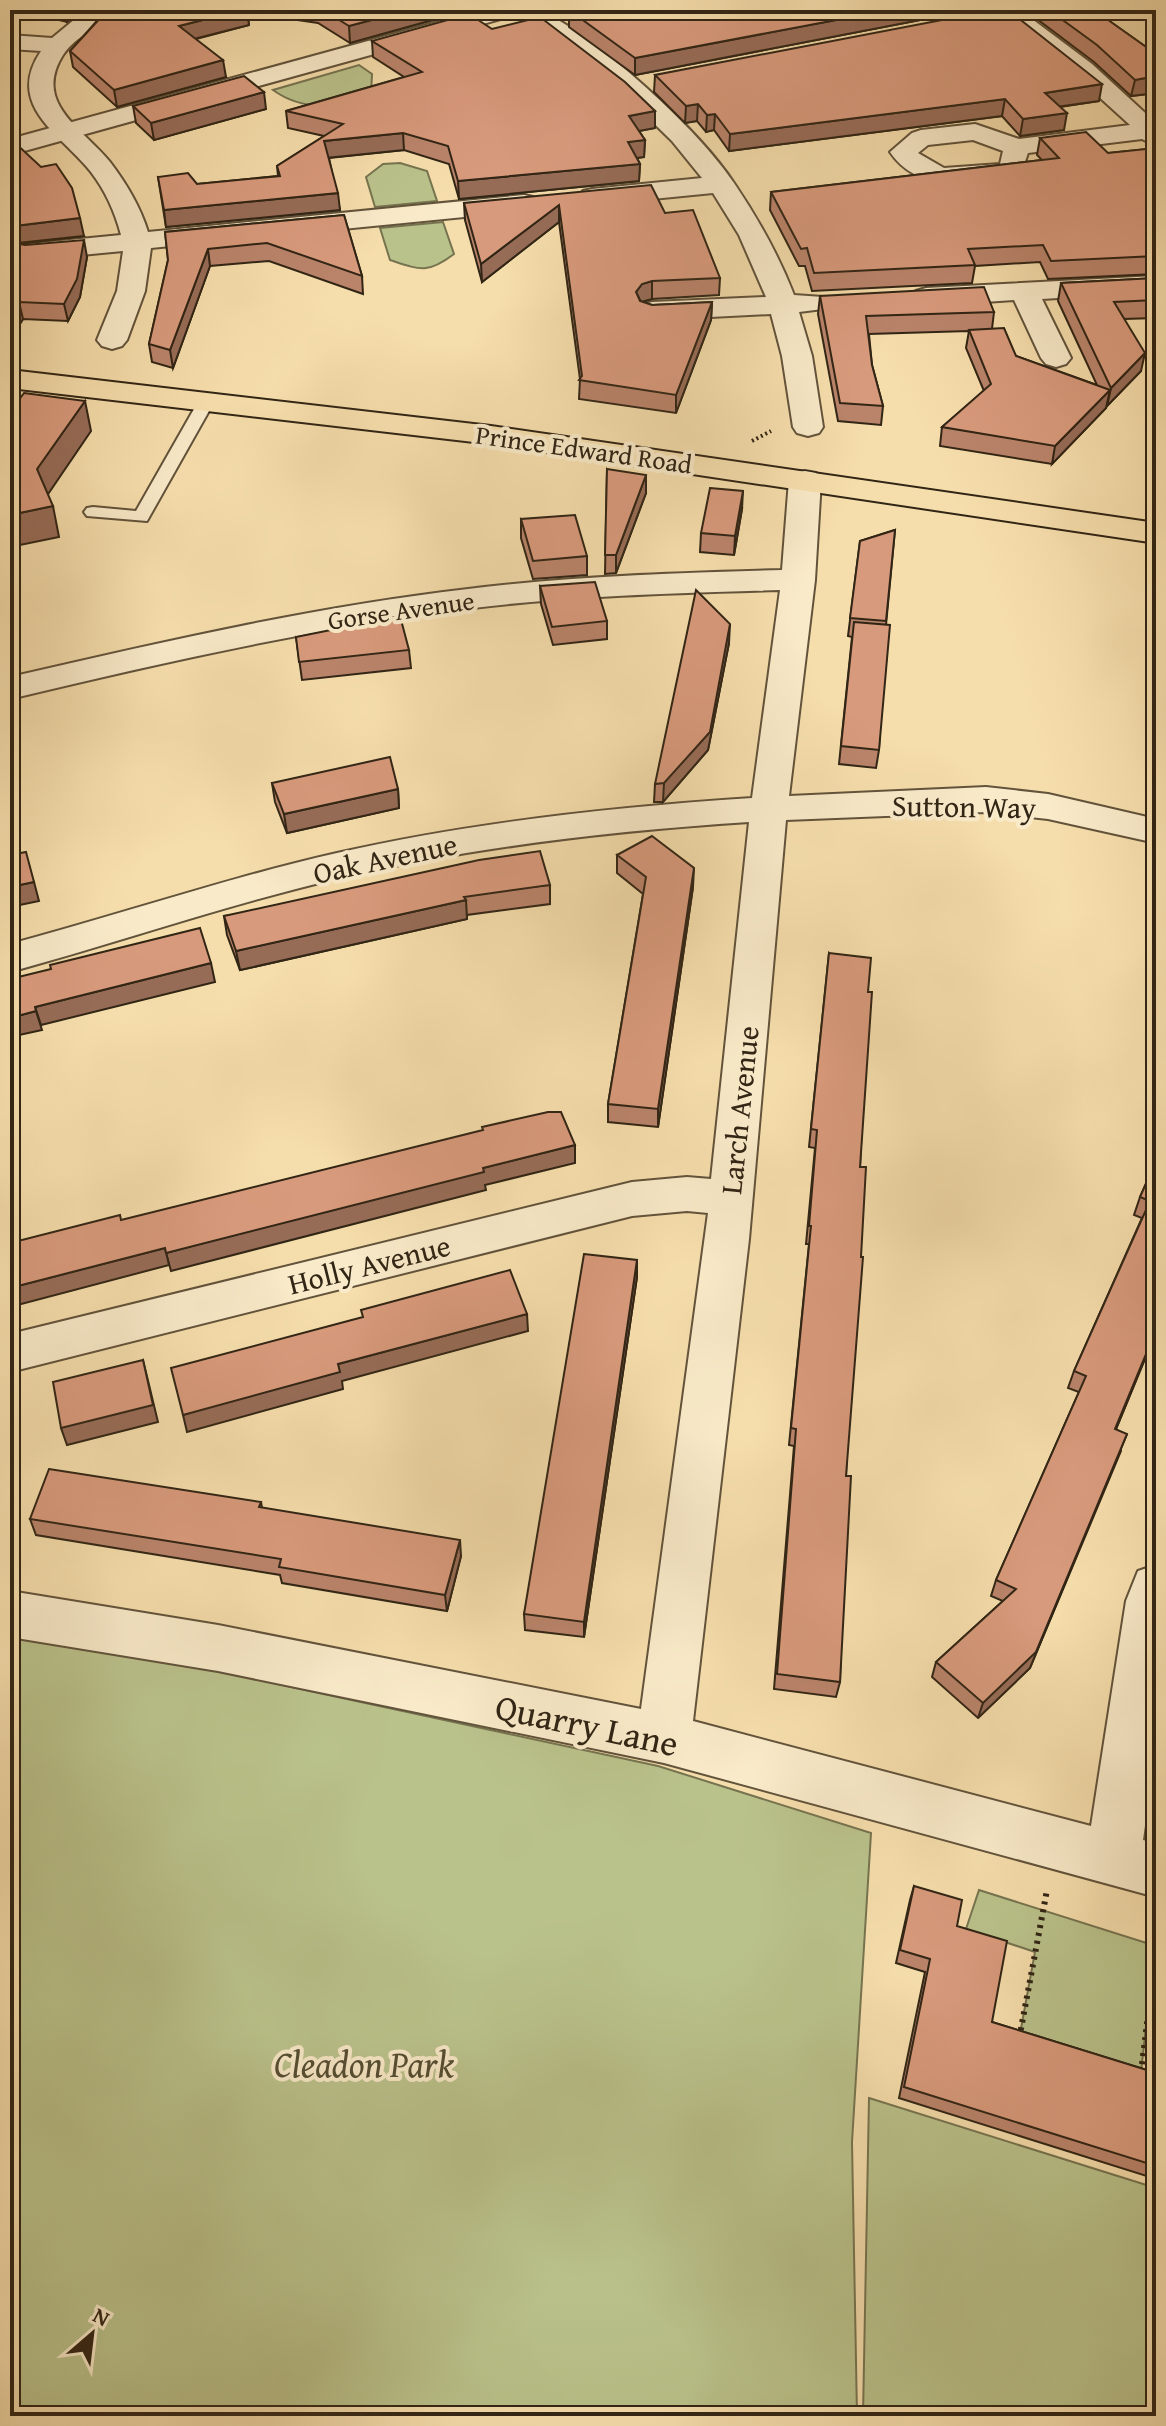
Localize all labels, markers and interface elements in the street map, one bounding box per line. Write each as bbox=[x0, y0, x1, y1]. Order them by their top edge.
street label: Prince Edward Road bbox=[473, 415, 695, 483]
street label: Gorse Avenue bbox=[325, 580, 477, 640]
street label: Sutton Way bbox=[891, 783, 1037, 829]
street label: Oak Avenue bbox=[309, 821, 461, 895]
street label: Larch Avenue bbox=[708, 1024, 770, 1196]
street label: Holly Avenue bbox=[283, 1223, 455, 1305]
street label: Quarry Lane bbox=[491, 1679, 683, 1769]
park label: Cleadon Park bbox=[274, 2037, 454, 2090]
north arrow bbox=[52, 2294, 132, 2374]
text: N bbox=[87, 2299, 116, 2334]

